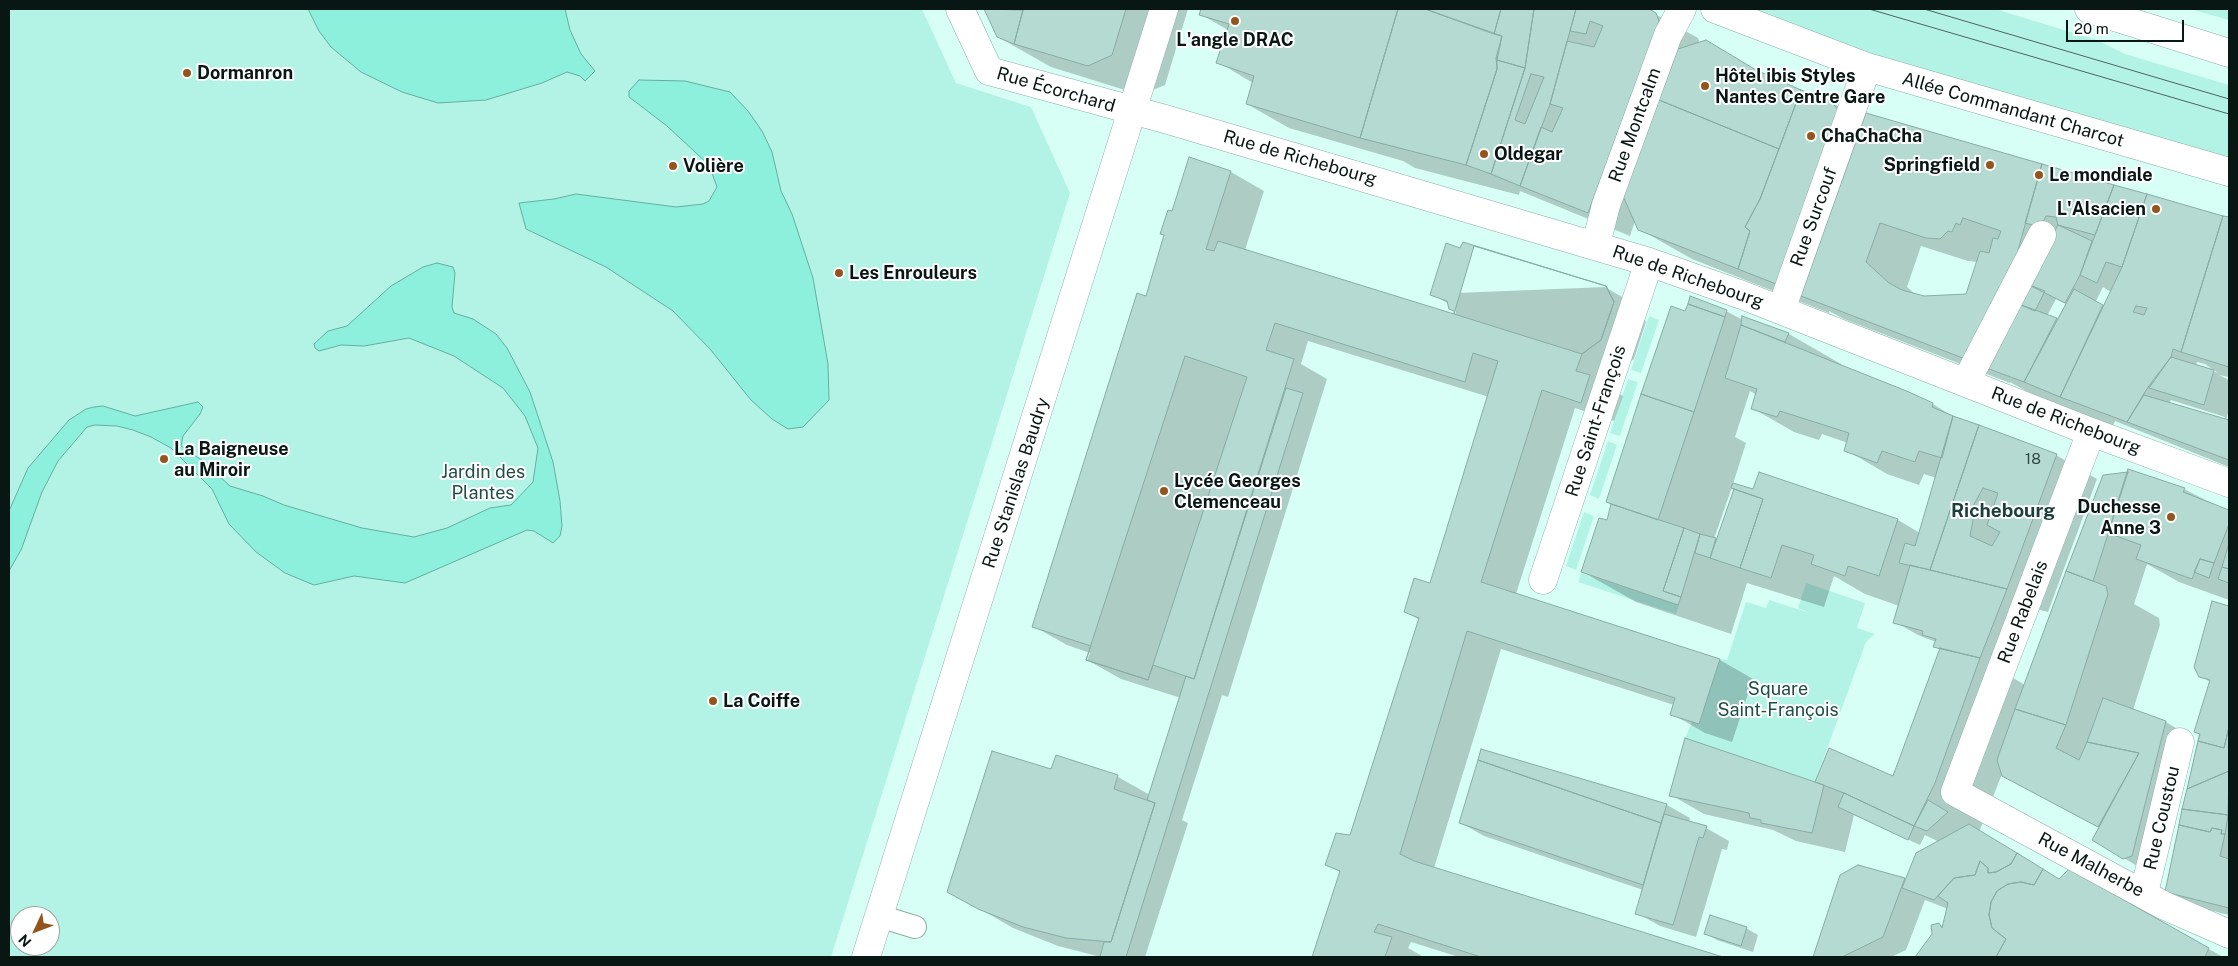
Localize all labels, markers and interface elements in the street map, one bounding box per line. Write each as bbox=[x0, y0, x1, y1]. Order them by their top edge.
scale bar bbox=[2068, 10, 2186, 42]
marker: L'angle DRAC bbox=[1229, 15, 1241, 27]
text: 20 m bbox=[2074, 20, 2109, 37]
place label: L'angle DRAC bbox=[1176, 29, 1294, 51]
place label: Dormanron bbox=[197, 62, 293, 84]
street label: Rue Écorchard bbox=[994, 63, 1118, 117]
street label: Rue Montcalm bbox=[1604, 65, 1666, 185]
place label: Hôtel ibis Styles Nantes Centre Gare bbox=[1715, 65, 1885, 108]
marker: Dormanron bbox=[181, 67, 193, 79]
street label: Allée Commandant Charcot bbox=[1900, 68, 2126, 152]
marker: Hôtel ibis Styles Nantes Centre Gare bbox=[1699, 80, 1711, 92]
place label: ChaChaCha bbox=[1821, 125, 1922, 147]
street label: Rue de Richebourg bbox=[1221, 126, 1379, 190]
marker: ChaChaCha bbox=[1805, 130, 1817, 142]
place label: Oldegar bbox=[1494, 143, 1563, 165]
marker: Oldegar bbox=[1478, 148, 1490, 160]
place label: Springfield bbox=[1883, 154, 1980, 176]
place label: Volière bbox=[683, 155, 744, 177]
marker: Springfield bbox=[1984, 159, 1996, 171]
marker: Volière bbox=[667, 160, 679, 172]
street label: Rue Surcouf bbox=[1786, 164, 1842, 270]
place label: Le mondiale bbox=[2049, 164, 2153, 186]
marker: Le mondiale bbox=[2033, 169, 2045, 181]
place label: L'Alsacien bbox=[2057, 198, 2146, 220]
marker: L'Alsacien bbox=[2150, 203, 2162, 215]
street label: Rue de Richebourg bbox=[1610, 241, 1766, 313]
place label: Les Enrouleurs bbox=[849, 262, 977, 284]
marker: Les Enrouleurs bbox=[833, 267, 845, 279]
street label: Rue Saint-François bbox=[1561, 342, 1631, 500]
street label: Rue de Richebourg bbox=[1988, 383, 2144, 459]
street label: Rue Stanislas Baudry bbox=[978, 395, 1054, 571]
place label: La Baigneuse au Miroir bbox=[174, 438, 289, 480]
house number: 18 bbox=[2025, 450, 2041, 468]
marker: La Baigneuse au Miroir bbox=[158, 453, 170, 465]
park label: Jardin des Plantes bbox=[441, 461, 525, 504]
place label: Lycée Georges Clemenceau bbox=[1174, 470, 1301, 512]
marker: Lycée Georges Clemenceau bbox=[1158, 485, 1170, 497]
place label: Duchesse Anne 3 bbox=[2077, 496, 2161, 538]
district label: Richebourg bbox=[1951, 500, 2055, 522]
marker: Duchesse Anne 3 bbox=[2165, 511, 2177, 523]
street label: Rue Rabelais bbox=[1993, 557, 2053, 667]
park label: Square Saint-François bbox=[1717, 678, 1839, 721]
place label: La Coiffe bbox=[723, 690, 800, 712]
marker: La Coiffe bbox=[707, 695, 719, 707]
street label: Rue Coustou bbox=[2140, 764, 2184, 872]
street label: Rue Malherbe bbox=[2034, 828, 2148, 902]
north arrow bbox=[10, 906, 60, 956]
text: N bbox=[15, 931, 34, 950]

